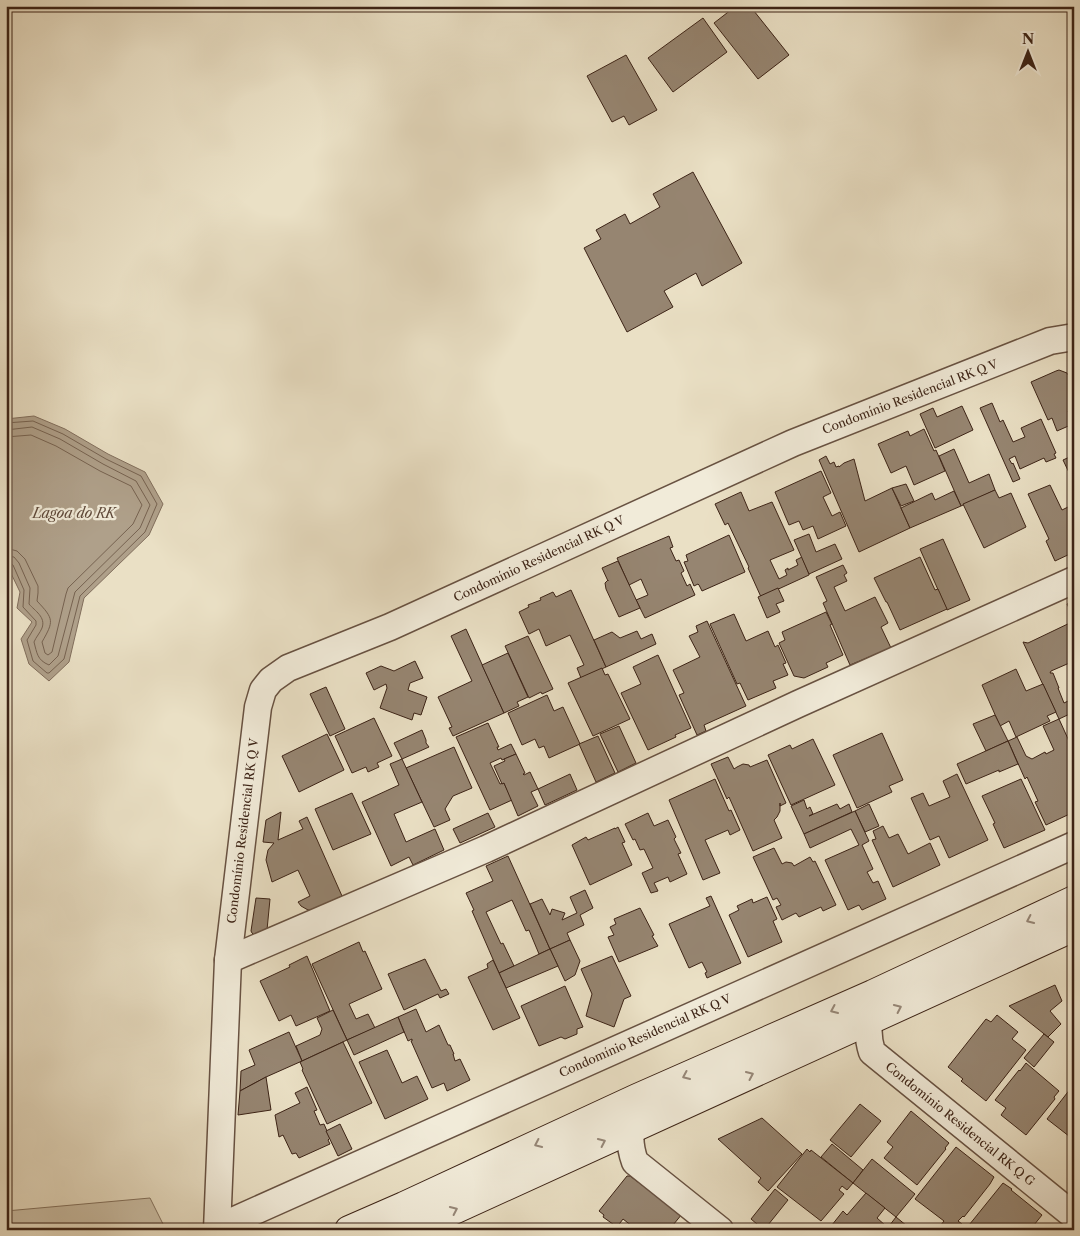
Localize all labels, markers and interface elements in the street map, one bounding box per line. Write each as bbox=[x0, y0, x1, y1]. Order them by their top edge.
north arrow bbox=[1002, 28, 1052, 78]
text: N bbox=[1022, 30, 1034, 48]
street label: Condomínio Residencial RK Q V bbox=[820, 356, 1000, 437]
water label: Lagoa do RK bbox=[31, 504, 118, 522]
street label: Condomínio Residencial RK Q V bbox=[451, 512, 627, 605]
street label: Condomínio Residencial RK Q V bbox=[224, 737, 261, 924]
one-way arrow bbox=[1026, 914, 1035, 924]
street label: Condomínio Residencial RK Q V bbox=[557, 991, 733, 1080]
one-way arrow bbox=[893, 1003, 902, 1014]
one-way arrow bbox=[830, 1004, 839, 1015]
street label: Condomínio Residencial RK Q G bbox=[883, 1059, 1038, 1189]
one-way arrow bbox=[682, 1070, 691, 1081]
one-way arrow bbox=[745, 1070, 754, 1081]
one-way arrow bbox=[534, 1137, 543, 1148]
one-way arrow bbox=[597, 1138, 606, 1148]
one-way arrow bbox=[449, 1205, 458, 1216]

